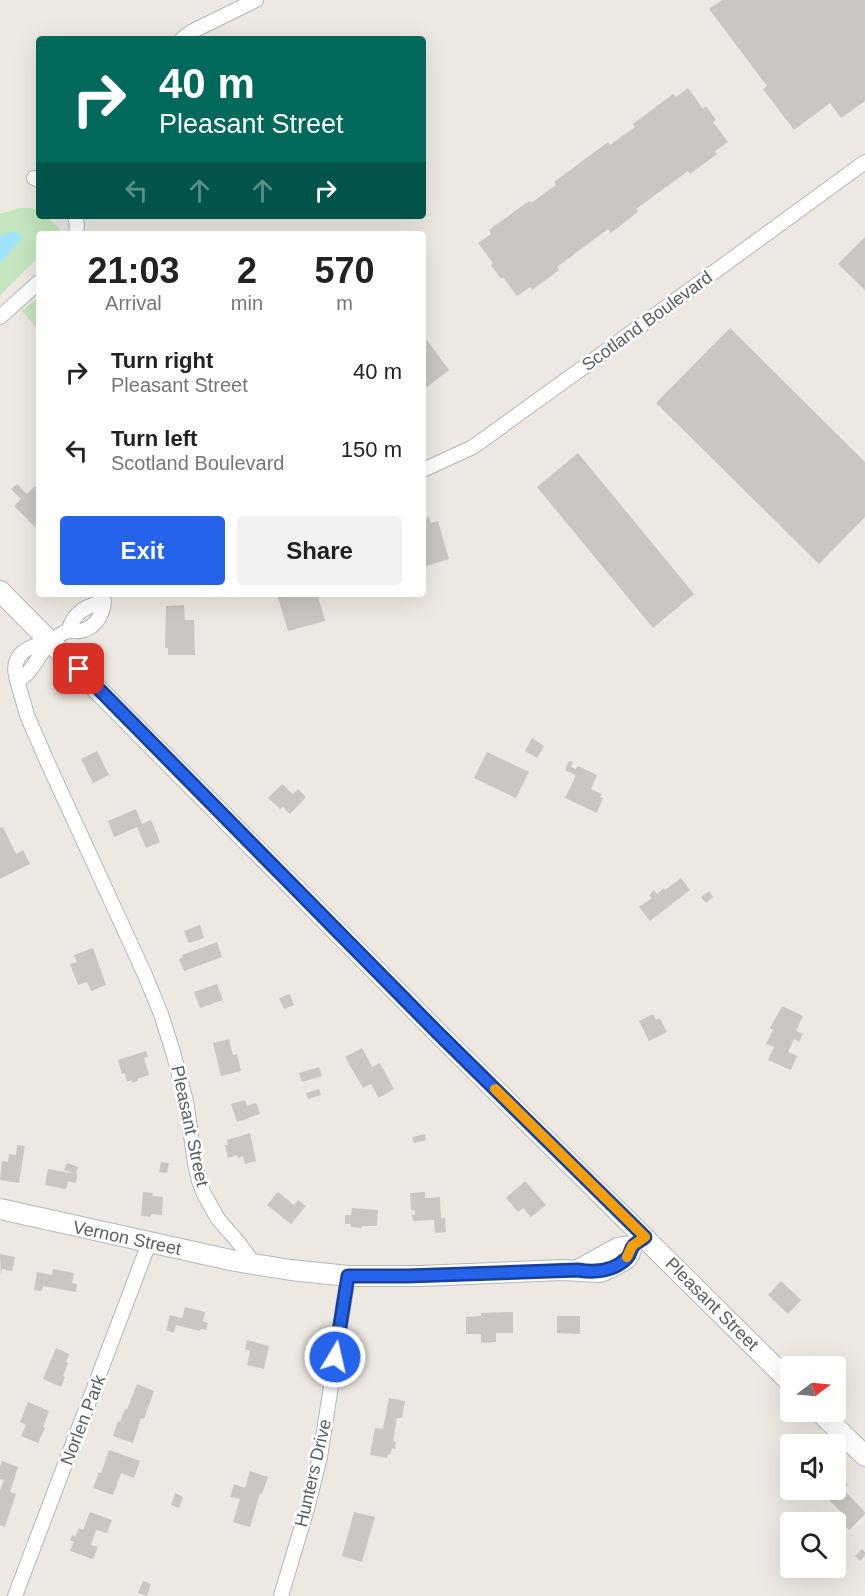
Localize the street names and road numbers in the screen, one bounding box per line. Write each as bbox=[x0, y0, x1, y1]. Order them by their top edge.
street label: Scotland Boulevard bbox=[578, 267, 716, 375]
street label: Pleasant Street bbox=[167, 1064, 213, 1188]
street label: Vernon Street bbox=[71, 1217, 183, 1259]
street label: Pleasant Street bbox=[661, 1253, 763, 1355]
street label: Norlen Park bbox=[57, 1371, 110, 1468]
street label: Hunters Drive bbox=[291, 1417, 335, 1529]

